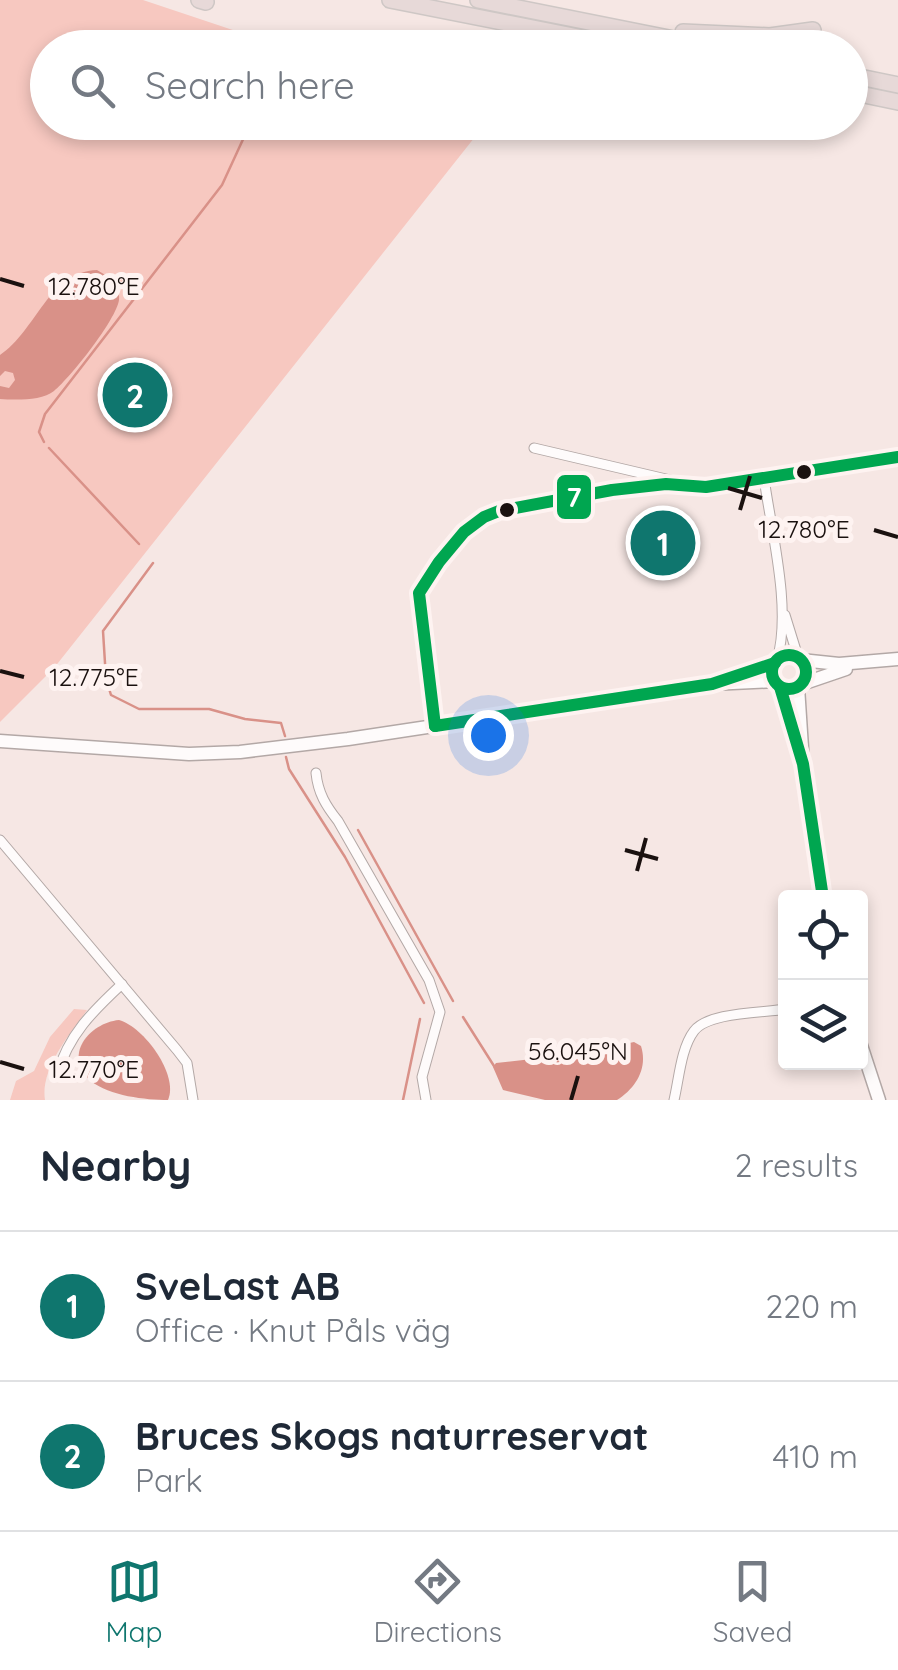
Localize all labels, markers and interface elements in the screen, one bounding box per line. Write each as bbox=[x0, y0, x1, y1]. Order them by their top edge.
search box bbox=[30, 30, 868, 140]
icon: search bbox=[65, 58, 120, 113]
text: Search here bbox=[145, 61, 355, 109]
text: 12.780°E bbox=[48, 270, 140, 301]
pin: 2 bbox=[102, 358, 168, 432]
unlabelled marker bbox=[794, 462, 814, 482]
line badge: 7 bbox=[555, 473, 593, 521]
text: 7 bbox=[566, 479, 582, 514]
unlabelled marker bbox=[497, 500, 517, 520]
pin: 1 bbox=[630, 506, 696, 580]
text: 12.780°E bbox=[758, 513, 850, 544]
text: 12.775°E bbox=[49, 661, 139, 692]
your location bbox=[463, 710, 514, 761]
map controls bbox=[778, 890, 868, 1070]
button: locate bbox=[778, 890, 868, 980]
button: layers bbox=[778, 980, 868, 1070]
text: 56.045°N bbox=[528, 1035, 628, 1066]
text: 12.770°E bbox=[49, 1053, 139, 1084]
text: Nearby bbox=[40, 1139, 191, 1192]
text: 2 results bbox=[735, 1145, 858, 1185]
text: SveLast AB bbox=[135, 1262, 340, 1310]
text: 1 bbox=[66, 1286, 79, 1326]
text: 220 m bbox=[766, 1286, 858, 1326]
text: Office · Knut Påls väg bbox=[135, 1310, 451, 1350]
text: Bruces Skogs naturreservat bbox=[135, 1412, 649, 1460]
text: 2 bbox=[63, 1436, 82, 1476]
text: 410 m bbox=[773, 1436, 858, 1476]
text: Park bbox=[135, 1460, 203, 1500]
tab: Map bbox=[105, 1554, 163, 1649]
tab: Directions bbox=[373, 1554, 502, 1649]
tab: Saved bbox=[713, 1554, 793, 1649]

